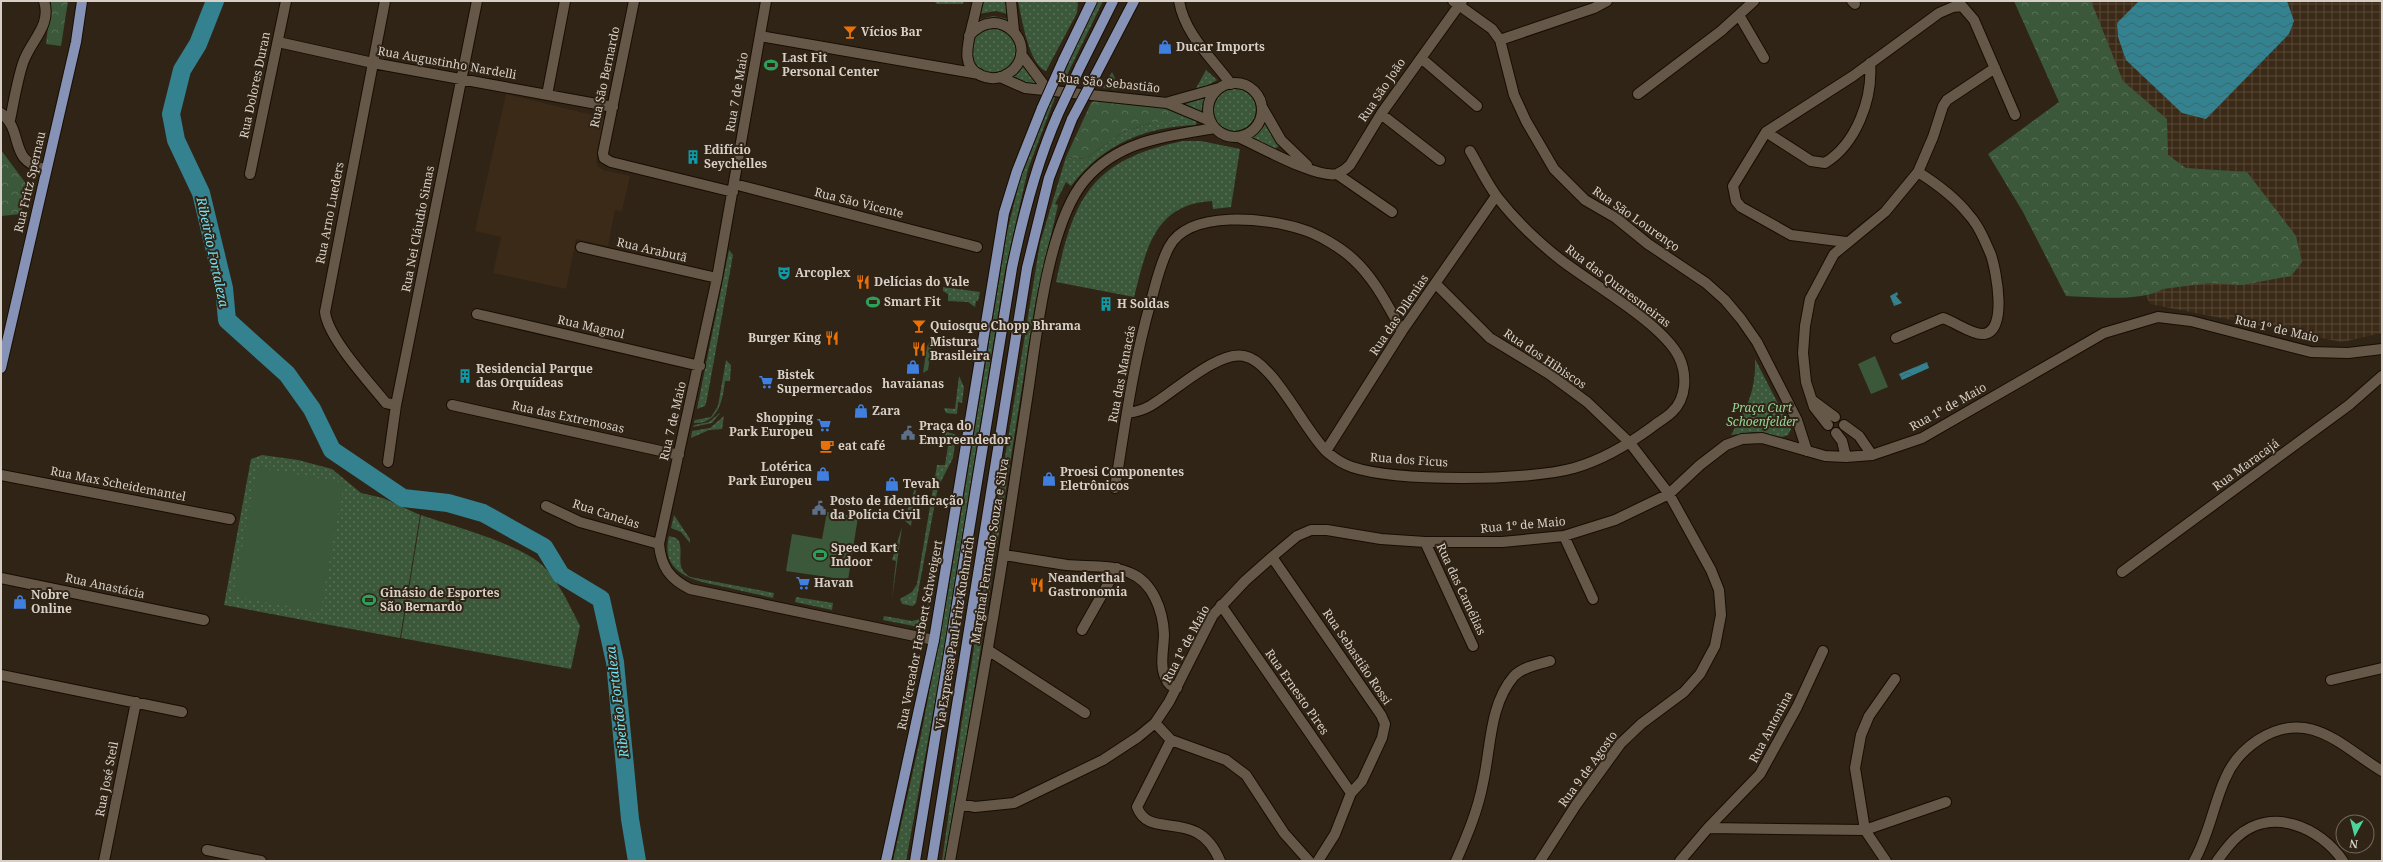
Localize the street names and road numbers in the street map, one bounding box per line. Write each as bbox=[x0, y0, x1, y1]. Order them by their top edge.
street label: Rua São Bernardo bbox=[585, 25, 624, 129]
street label: Rua Dolores Duran bbox=[235, 30, 274, 140]
street label: Rua Augustinho Nardelli bbox=[376, 42, 518, 83]
street label: Rua 7 de Maio bbox=[721, 51, 752, 133]
street label: Rua São João bbox=[1354, 54, 1409, 125]
street label: Rua São Sebastião bbox=[1057, 69, 1161, 96]
street label: Rua Fritz Spernau bbox=[10, 129, 50, 234]
street label: Rua Arno Lueders bbox=[311, 160, 348, 265]
street label: Rua Nei Cláudio Simas bbox=[397, 164, 438, 294]
street label: Rua São Lourenço bbox=[1589, 182, 1684, 255]
street label: Rua São Vicente bbox=[813, 183, 906, 222]
street label: Rua Arabutã bbox=[615, 233, 689, 266]
street label: Rua das Quaresmeiras bbox=[1562, 240, 1675, 331]
street label: Rua das Dilenias bbox=[1365, 271, 1432, 359]
street label: Rua Magnol bbox=[556, 311, 627, 343]
street label: Rua 1º de Maio bbox=[2233, 311, 2321, 346]
street label: Rua das Manacás bbox=[1104, 324, 1139, 424]
street label: Rua dos Hibiscos bbox=[1501, 325, 1590, 393]
street label: Rua 1º de Maio bbox=[1906, 378, 1989, 435]
street label: Rua 7 de Maio bbox=[655, 380, 690, 462]
street label: Rua das Extremosas bbox=[510, 396, 626, 437]
street label: Rua Maracajá bbox=[2209, 434, 2283, 495]
street label: Rua dos Ficus bbox=[1370, 448, 1449, 471]
street label: Marginal Fernando Souza e Silva bbox=[966, 456, 1013, 645]
street label: Rua Max Scheidemantel bbox=[49, 462, 188, 505]
street label: Rua Canelas bbox=[570, 495, 642, 532]
street label: Rua 1º de Maio bbox=[1480, 512, 1566, 537]
street label: Via Expressa Paul Fritz Kuehnrich bbox=[931, 535, 978, 731]
street label: Rua Vereador Herbert Schweigert bbox=[893, 539, 946, 731]
street label: Rua das Camélias bbox=[1433, 540, 1490, 638]
street label: Rua Anastácia bbox=[64, 569, 147, 602]
street label: Rua 1º de Maio bbox=[1158, 602, 1213, 686]
street label: Rua Sebastião Rossi bbox=[1319, 605, 1396, 708]
street label: Rua Ernesto Pires bbox=[1262, 646, 1333, 738]
street label: Rua Antonina bbox=[1745, 688, 1797, 766]
street label: Rua 9 de Agosto bbox=[1554, 727, 1621, 810]
street label: Rua José Steil bbox=[91, 740, 122, 818]

